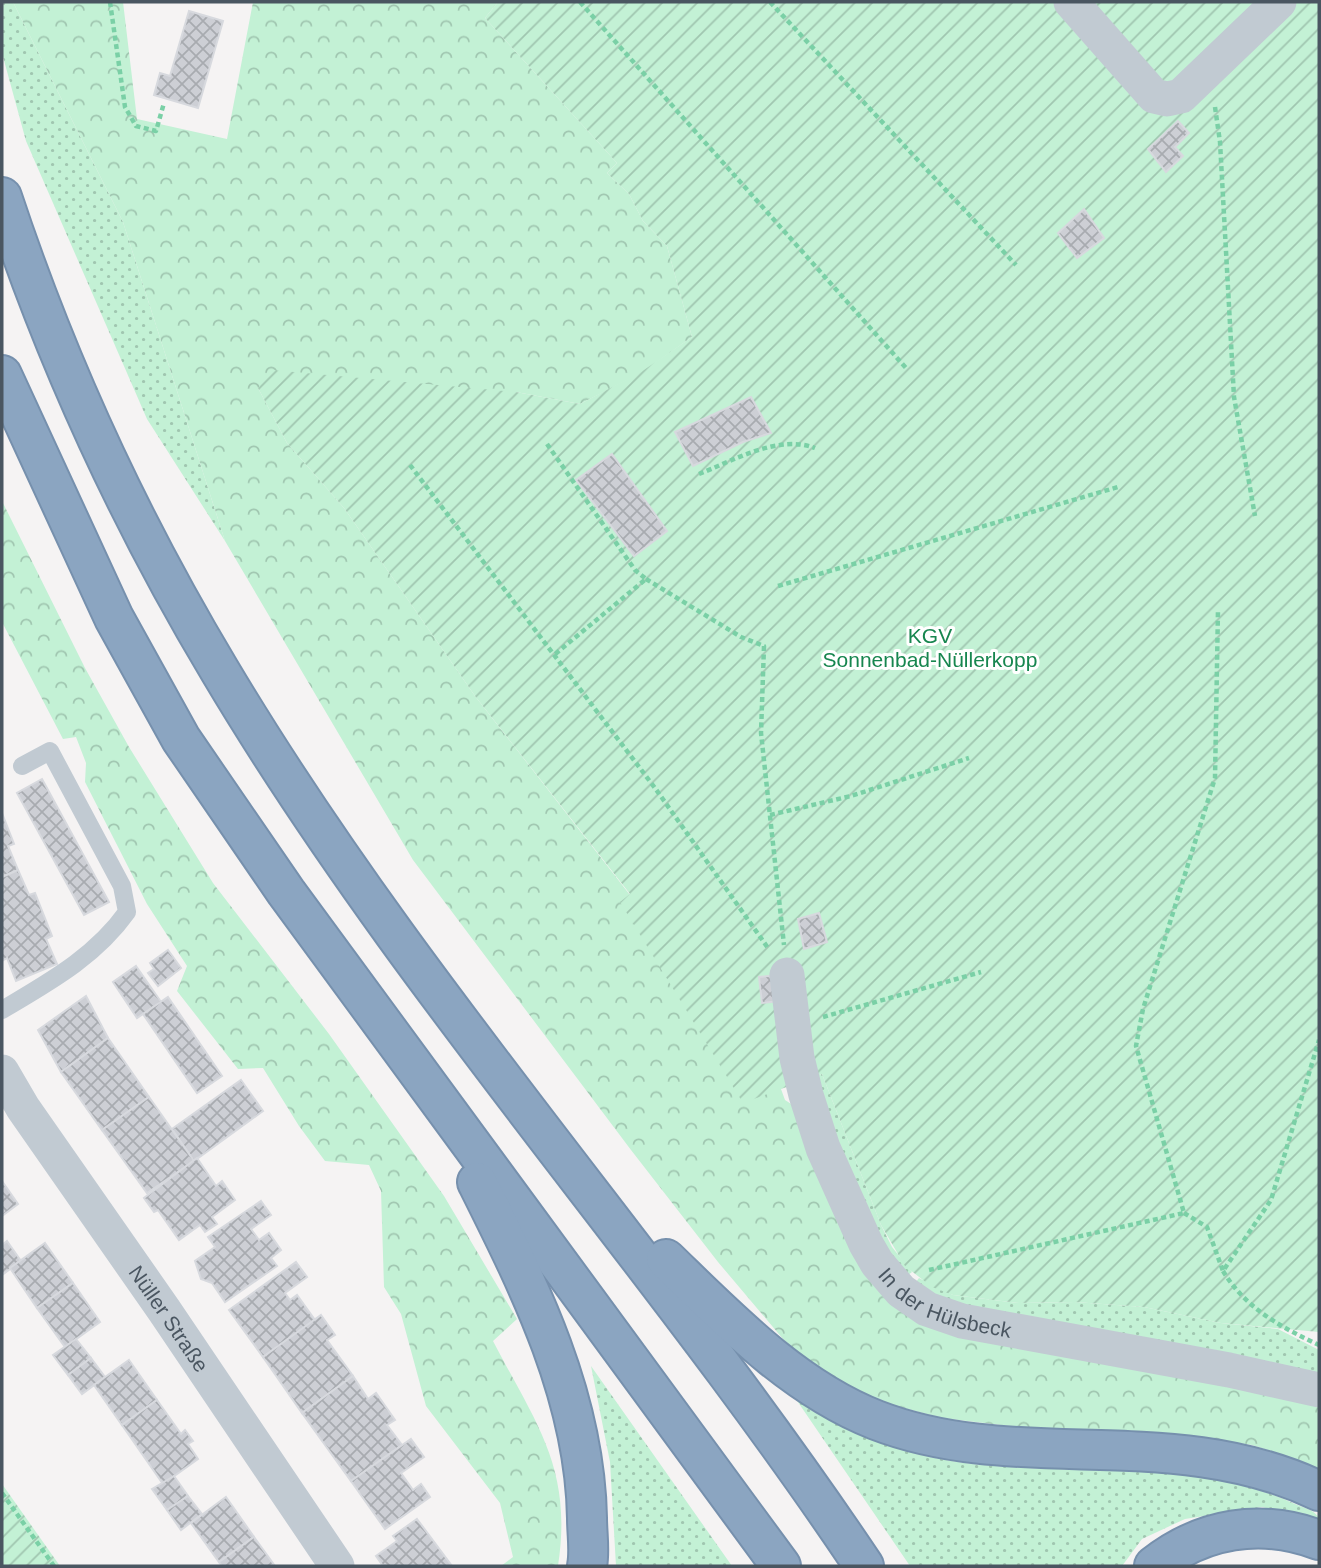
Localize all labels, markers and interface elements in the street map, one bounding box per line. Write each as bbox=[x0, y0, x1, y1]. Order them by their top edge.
park label: KGV Sonnenbad-Nüllerkopp bbox=[823, 624, 1037, 671]
street label: Nüller Straße bbox=[125, 1261, 214, 1376]
street label: In der Hülsbeck bbox=[874, 1263, 1014, 1341]

